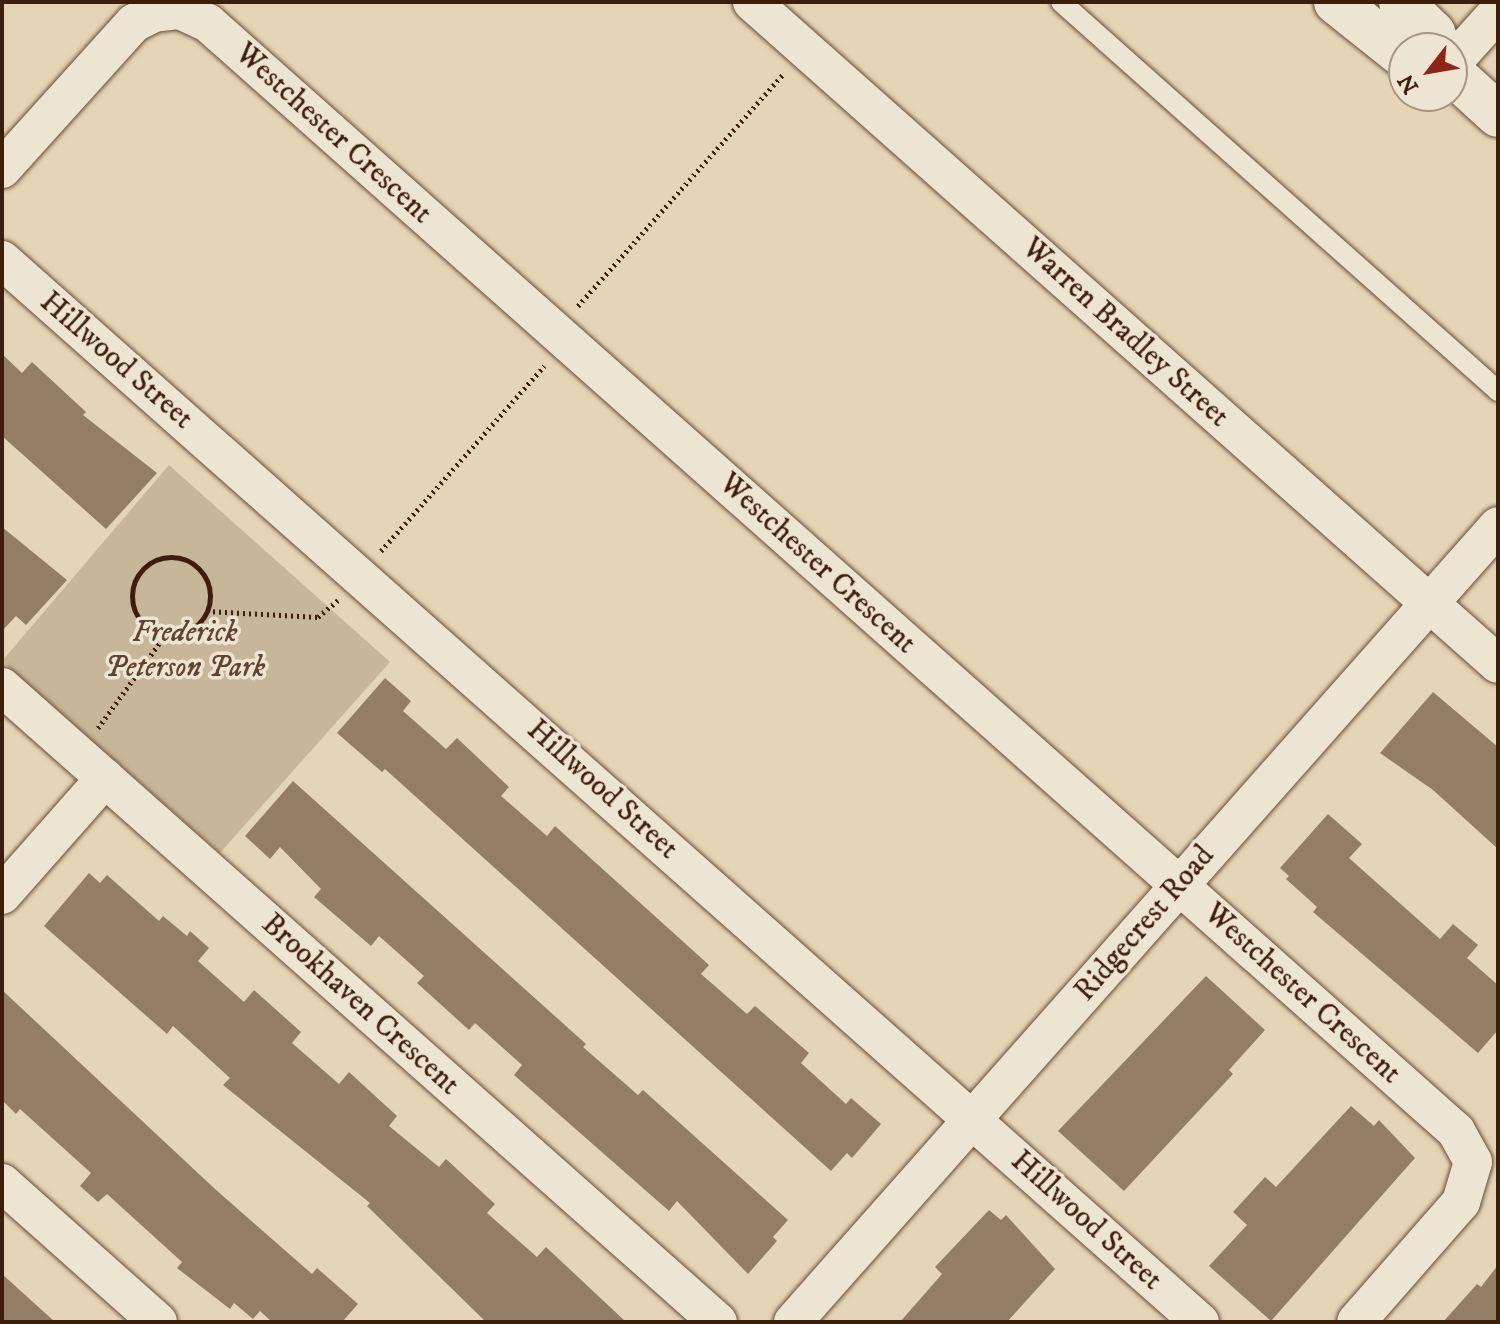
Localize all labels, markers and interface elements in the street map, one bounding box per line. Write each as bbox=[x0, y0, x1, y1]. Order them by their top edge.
north arrow bbox=[1388, 32, 1468, 112]
street label: Westchester Crescent bbox=[227, 36, 439, 232]
text: N bbox=[1392, 69, 1425, 98]
street label: Warren Bradley Street bbox=[1014, 231, 1236, 435]
street label: Hillwood Street bbox=[32, 285, 200, 437]
street label: Westchester Crescent bbox=[711, 466, 923, 662]
park label: Frederick Peterson Park bbox=[105, 615, 265, 686]
street label: Hillwood Street bbox=[519, 713, 685, 867]
street label: Ridgecrest Road bbox=[1068, 839, 1222, 1009]
street label: Westchester Crescent bbox=[1196, 896, 1408, 1092]
street label: Brookhaven Crescent bbox=[254, 907, 466, 1103]
street label: Hillwood Street bbox=[1003, 1144, 1169, 1298]

